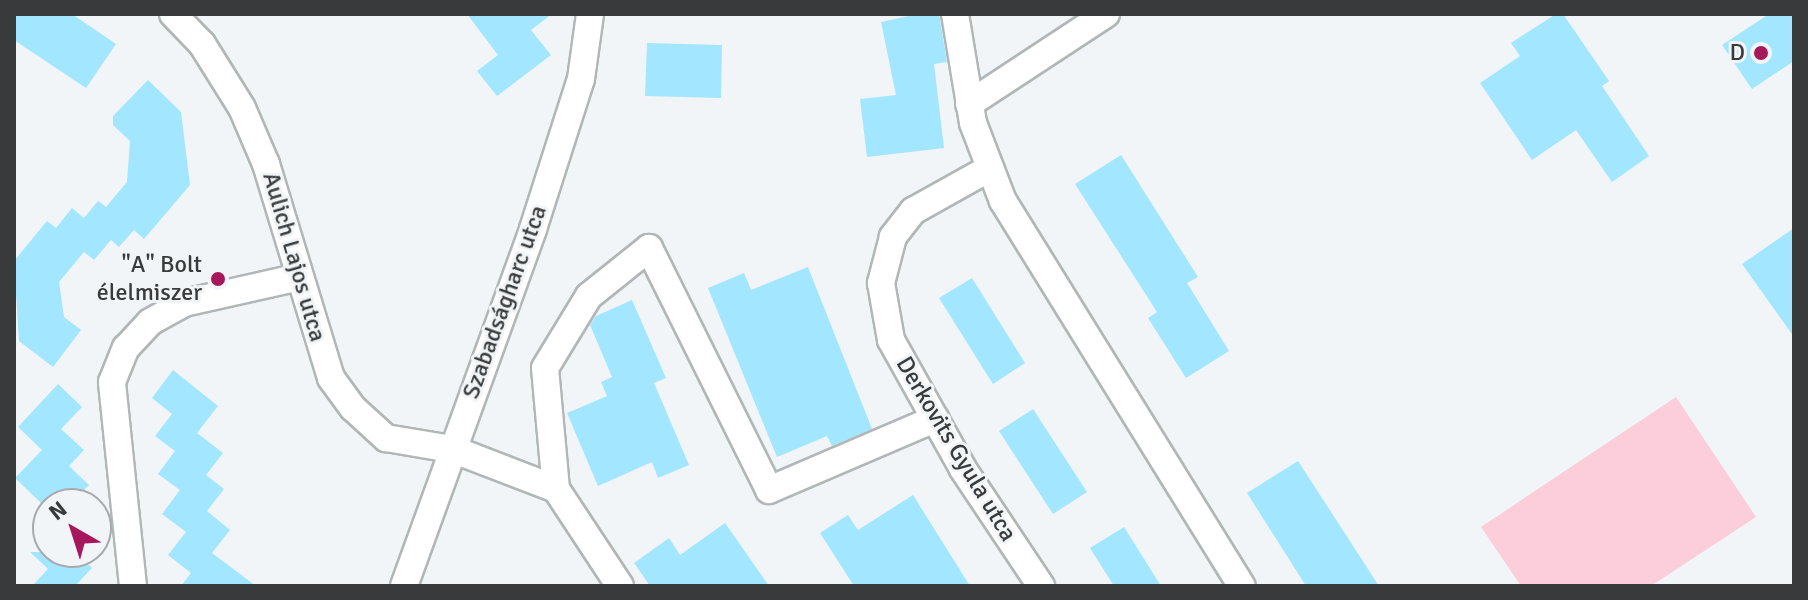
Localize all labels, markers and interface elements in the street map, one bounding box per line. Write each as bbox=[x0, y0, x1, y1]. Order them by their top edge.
place label: D bbox=[1729, 39, 1745, 67]
marker: D bbox=[1752, 44, 1770, 62]
street label: Aulich Lajos utca bbox=[256, 169, 332, 345]
street label: Szabadságharc utca bbox=[457, 201, 553, 403]
place label: "A" Bolt élelmiszer bbox=[97, 251, 202, 307]
marker: "A" Bolt élelmiszer bbox=[209, 270, 227, 288]
street label: Derkovits Gyula utca bbox=[889, 351, 1023, 547]
north arrow bbox=[32, 488, 112, 568]
text: N bbox=[43, 495, 72, 526]

